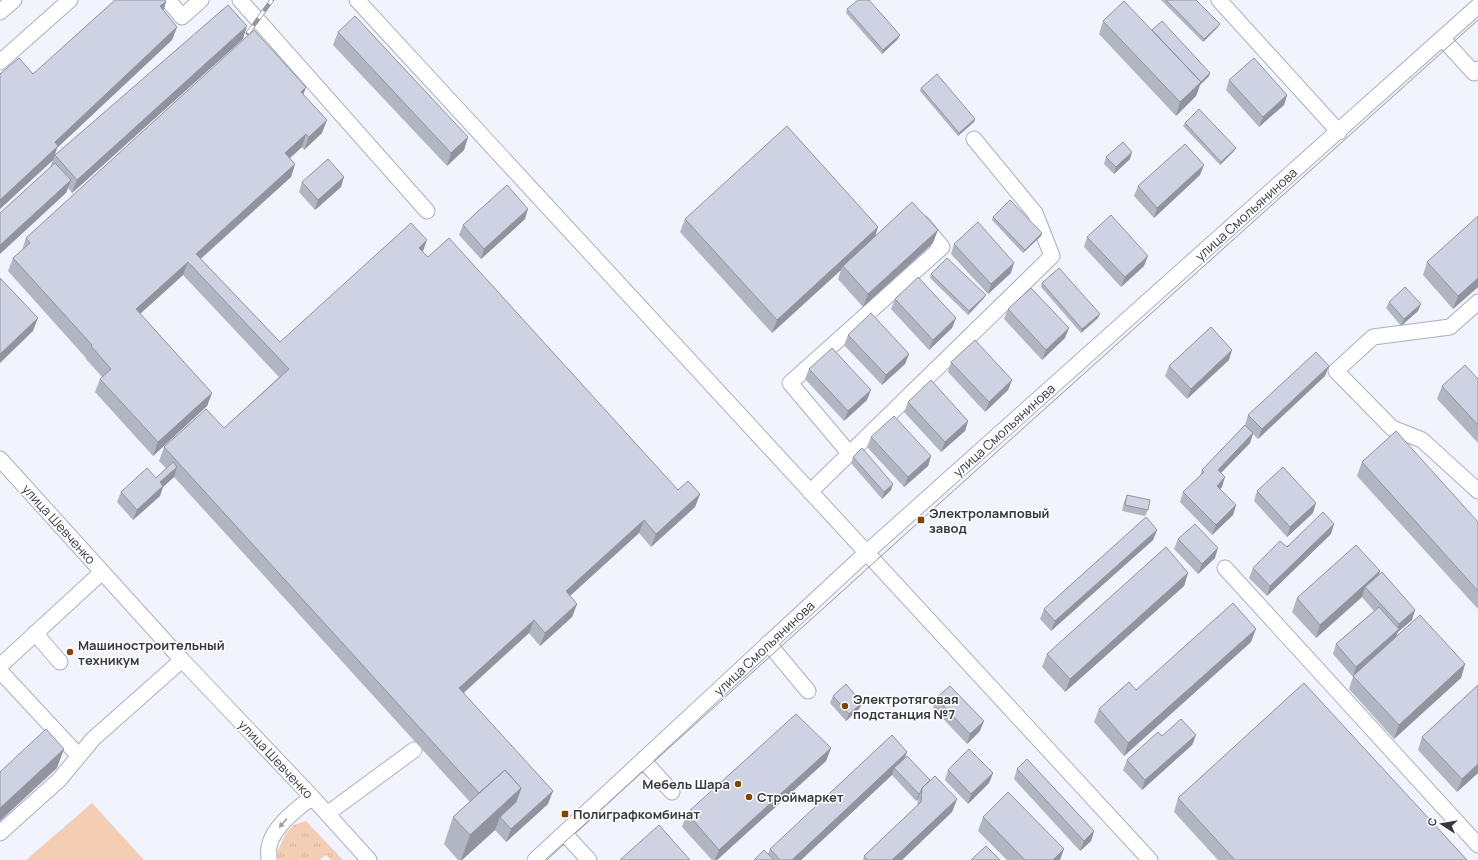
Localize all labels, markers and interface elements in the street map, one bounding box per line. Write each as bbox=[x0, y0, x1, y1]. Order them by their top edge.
street label: улица Смольянинова bbox=[1191, 163, 1301, 265]
street label: улица Смольянинова bbox=[949, 379, 1059, 481]
street label: улица Шевченко bbox=[18, 480, 100, 568]
place label: Электроламповый завод bbox=[929, 504, 1049, 537]
marker: Электроламповый завод bbox=[916, 515, 926, 525]
street label: улица Смольянинова bbox=[710, 597, 818, 699]
place label: Машиностроительный техникум bbox=[78, 636, 225, 669]
marker: Машиностроительный техникум bbox=[65, 647, 75, 657]
place label: Электротяговая подстанция №7 bbox=[853, 690, 959, 723]
marker: Электротяговая подстанция №7 bbox=[840, 701, 850, 711]
street label: улица Шевченко bbox=[235, 716, 318, 803]
place label: Мебель Шара bbox=[642, 775, 730, 793]
marker: Мебель Шара bbox=[733, 779, 743, 789]
place label: Строймаркет bbox=[757, 788, 844, 806]
marker: Строймаркет bbox=[744, 792, 754, 802]
north arrow bbox=[1422, 804, 1462, 844]
place label: Полиграфкомбинат bbox=[573, 805, 700, 823]
marker: Полиграфкомбинат bbox=[560, 809, 570, 819]
text: С bbox=[1424, 816, 1440, 827]
one-way arrow bbox=[278, 818, 288, 828]

